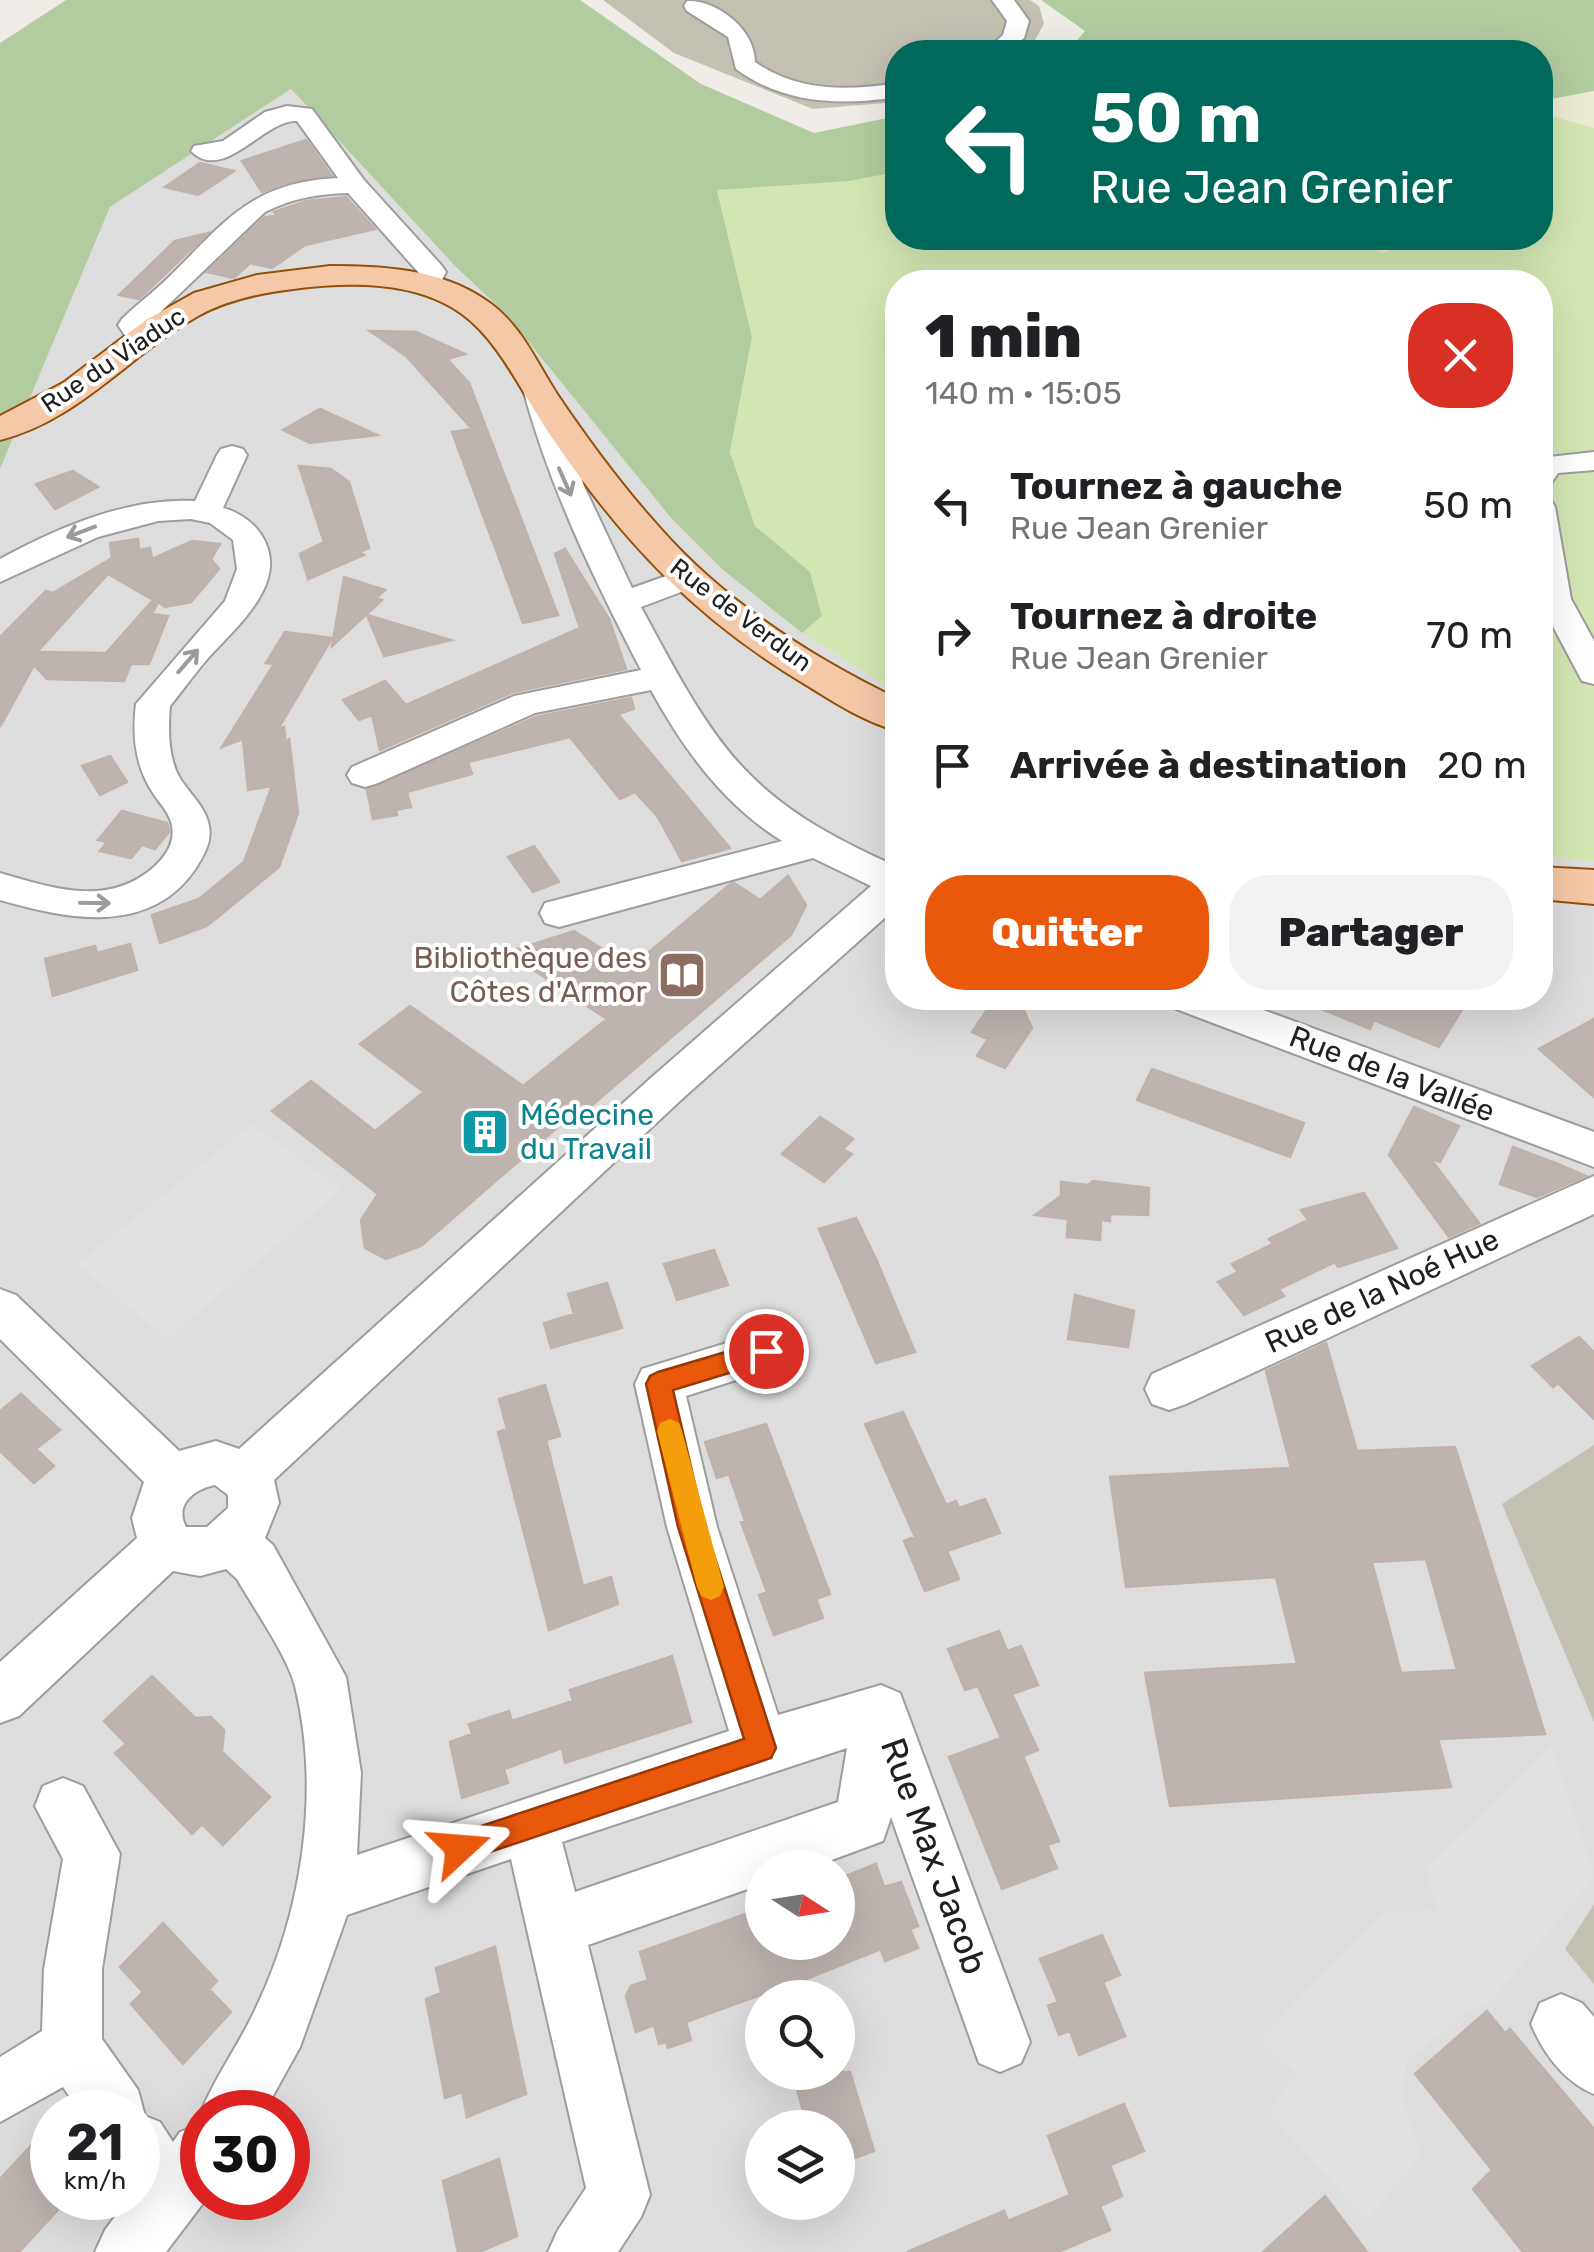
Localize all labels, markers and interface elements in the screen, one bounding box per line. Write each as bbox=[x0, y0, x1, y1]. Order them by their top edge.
text: 50 m bbox=[1090, 77, 1262, 160]
icon: left bbox=[925, 80, 1055, 210]
text: Rue Jean Grenier bbox=[1090, 161, 1453, 214]
street label: Rue du Viaduc bbox=[36, 301, 190, 419]
text: 1 min bbox=[925, 301, 1082, 372]
button: close bbox=[1408, 303, 1513, 408]
text: 140 m · 15:05 bbox=[925, 374, 1122, 412]
text: Tournez à gauche bbox=[1010, 463, 1343, 509]
one-way arrow bbox=[557, 466, 575, 497]
icon: left bbox=[925, 478, 980, 533]
text: 50 m bbox=[1423, 482, 1513, 528]
text: Rue Jean Grenier bbox=[1010, 509, 1268, 547]
one-way arrow bbox=[67, 524, 98, 542]
street label: Rue de Verdun bbox=[665, 552, 817, 678]
text: Tournez à droite bbox=[1010, 593, 1317, 639]
icon: right bbox=[925, 608, 980, 663]
text: 70 m bbox=[1426, 612, 1513, 658]
text: Rue Jean Grenier bbox=[1010, 639, 1268, 677]
one-way arrow bbox=[176, 649, 198, 675]
icon: arrive bbox=[925, 738, 980, 793]
text: Arrivée à destination bbox=[1010, 742, 1407, 788]
text: 20 m bbox=[1437, 742, 1527, 788]
button: Quitter bbox=[925, 875, 1209, 990]
button: Partager bbox=[1229, 875, 1513, 990]
one-way arrow bbox=[79, 894, 111, 913]
place label: Bibliothèque des Côtes d'Armor bbox=[413, 940, 648, 1010]
library icon: Bibliothèque des Côtes d'Armor bbox=[656, 949, 708, 1001]
street label: Rue de la Vallée bbox=[1284, 1018, 1500, 1130]
place label: Médecine du Travail bbox=[520, 1097, 654, 1167]
building icon: Médecine du Travail bbox=[459, 1106, 511, 1158]
street label: Rue de la Noé Hue bbox=[1259, 1221, 1505, 1361]
pin bbox=[724, 1309, 809, 1394]
icon: arrive bbox=[739, 1324, 794, 1379]
street label: Rue Max Jacob bbox=[872, 1732, 996, 1980]
position arrow bbox=[408, 1796, 512, 1900]
north arrow bbox=[745, 1850, 855, 1960]
map controls bbox=[745, 1850, 855, 2220]
button: search bbox=[745, 1980, 855, 2090]
speed limit sign: 30 bbox=[180, 2090, 310, 2220]
button: layers bbox=[745, 2110, 855, 2220]
text: 21 bbox=[66, 2113, 124, 2173]
text: km/h bbox=[64, 2166, 126, 2195]

